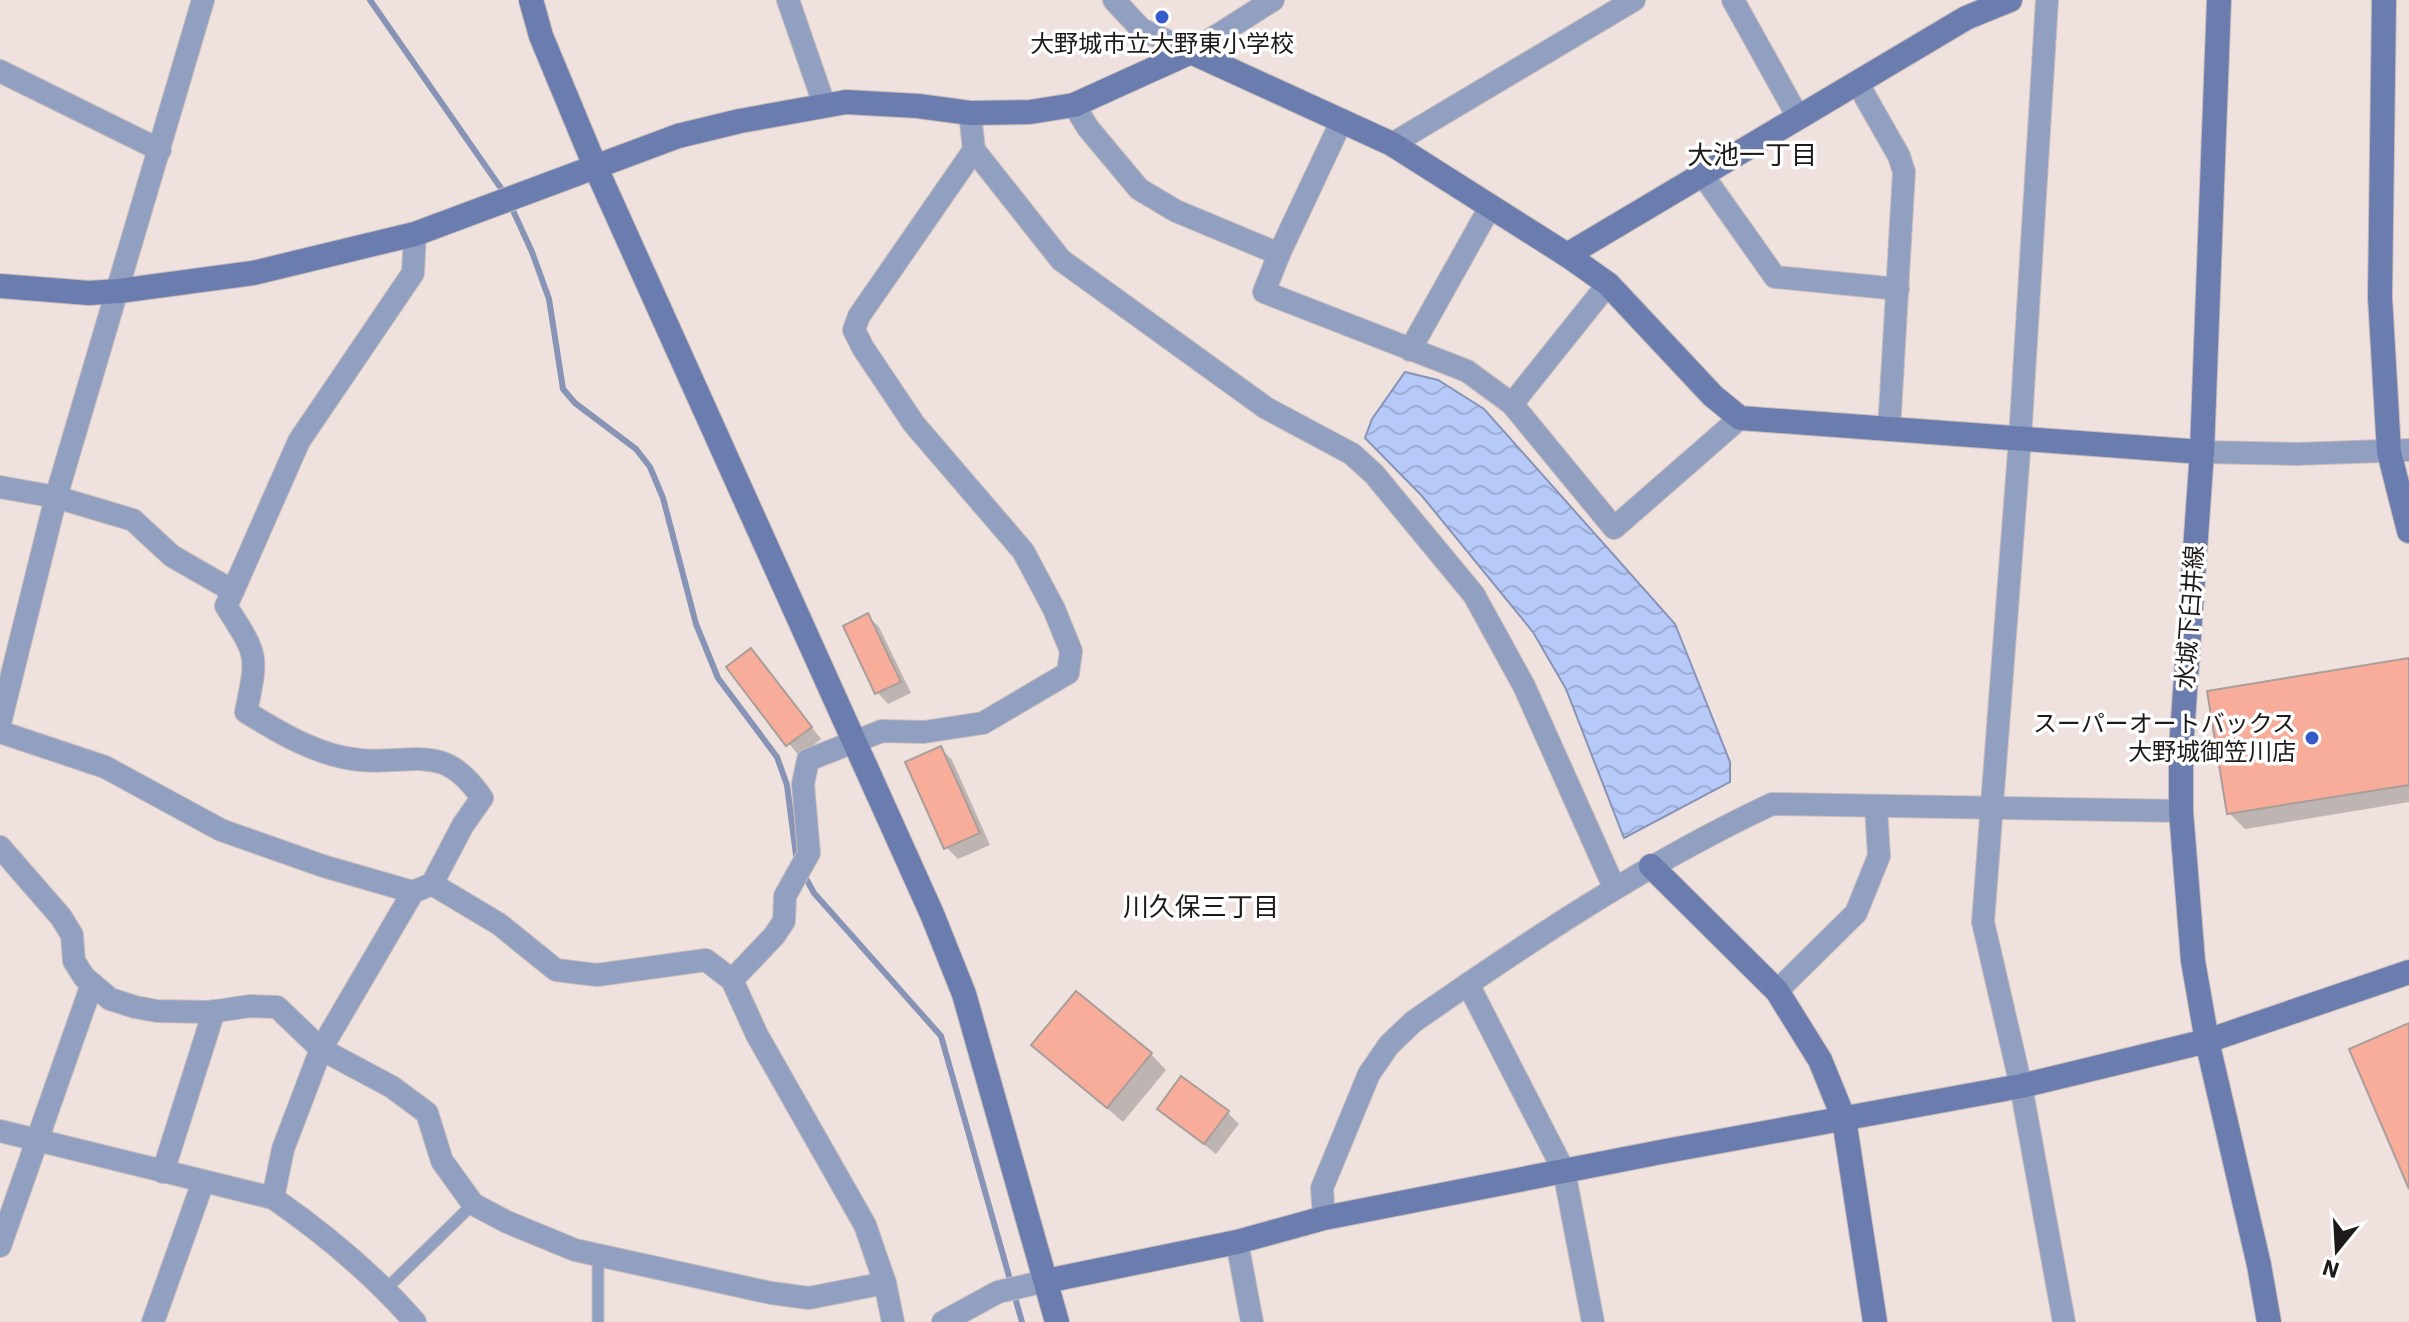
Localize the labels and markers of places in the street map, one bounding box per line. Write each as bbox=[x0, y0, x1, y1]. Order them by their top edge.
marker: 大野城市立大野東小学校 bbox=[1153, 8, 1171, 26]
place label: 大野城市立大野東小学校 bbox=[1030, 27, 1294, 59]
place label: スーパーオートバックス 大野城御笠川店 bbox=[2033, 707, 2296, 767]
marker: スーパーオートバックス 大野城御笠川店 bbox=[2303, 729, 2321, 747]

